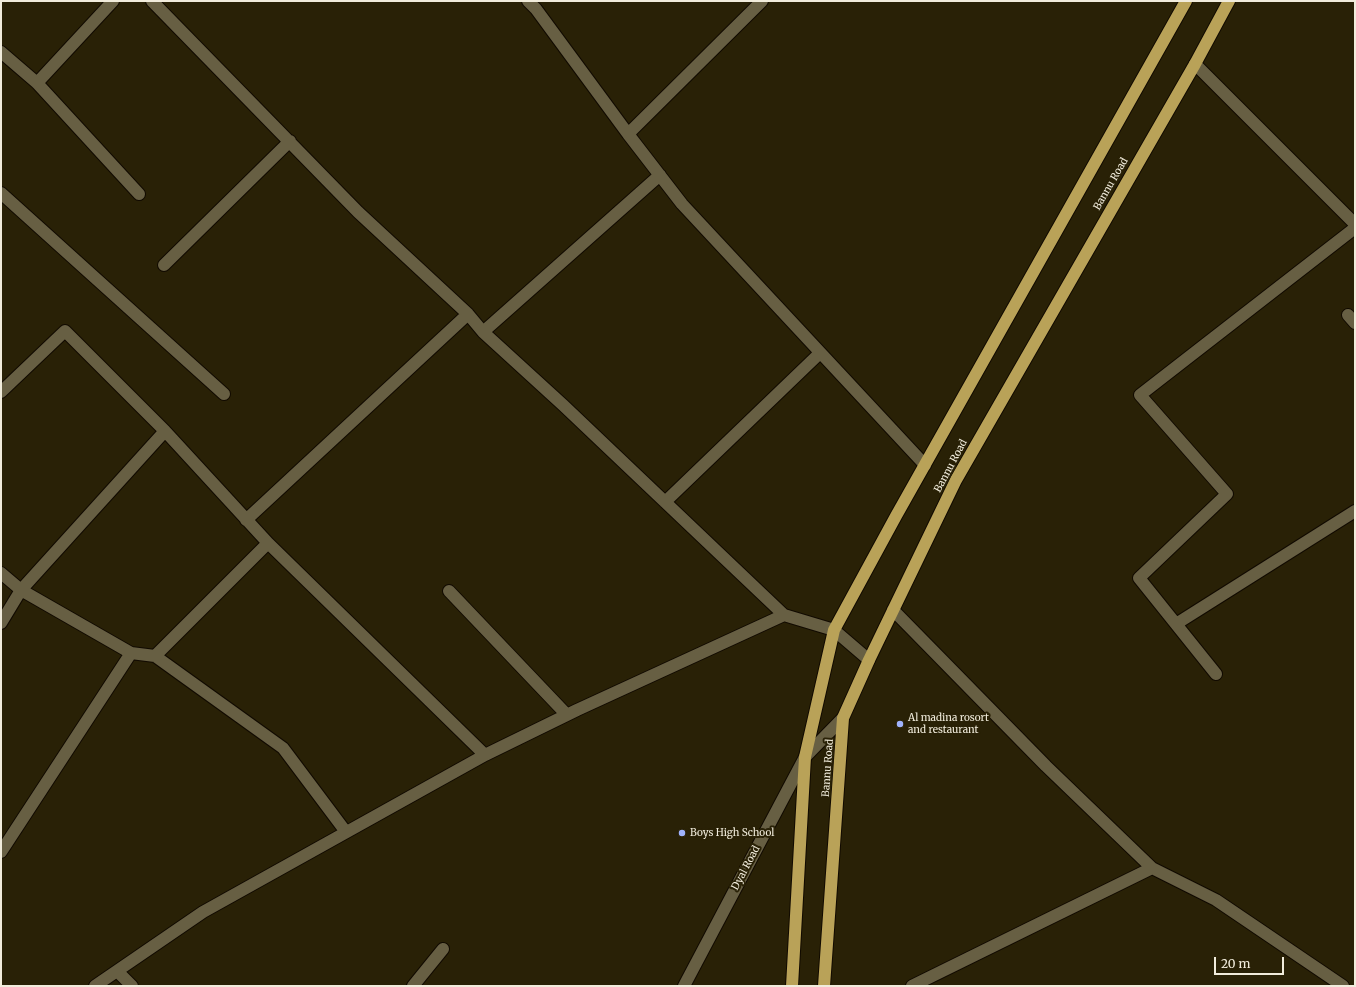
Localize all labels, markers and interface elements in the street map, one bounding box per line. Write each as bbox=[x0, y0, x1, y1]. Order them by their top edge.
street label: Bannu Road bbox=[1091, 156, 1131, 212]
street label: Bannu Road bbox=[932, 437, 970, 495]
place label: Al madina rosort and restaurant bbox=[908, 712, 989, 736]
marker: Al madina rosort and restaurant bbox=[895, 719, 905, 729]
street label: Bannu Road bbox=[820, 739, 836, 797]
place label: Boys High School bbox=[690, 827, 774, 839]
marker: Boys High School bbox=[677, 828, 687, 838]
street label: Dyal Road bbox=[729, 844, 763, 892]
scale bar bbox=[1216, 949, 1286, 975]
text: 20 m bbox=[1221, 956, 1250, 971]

